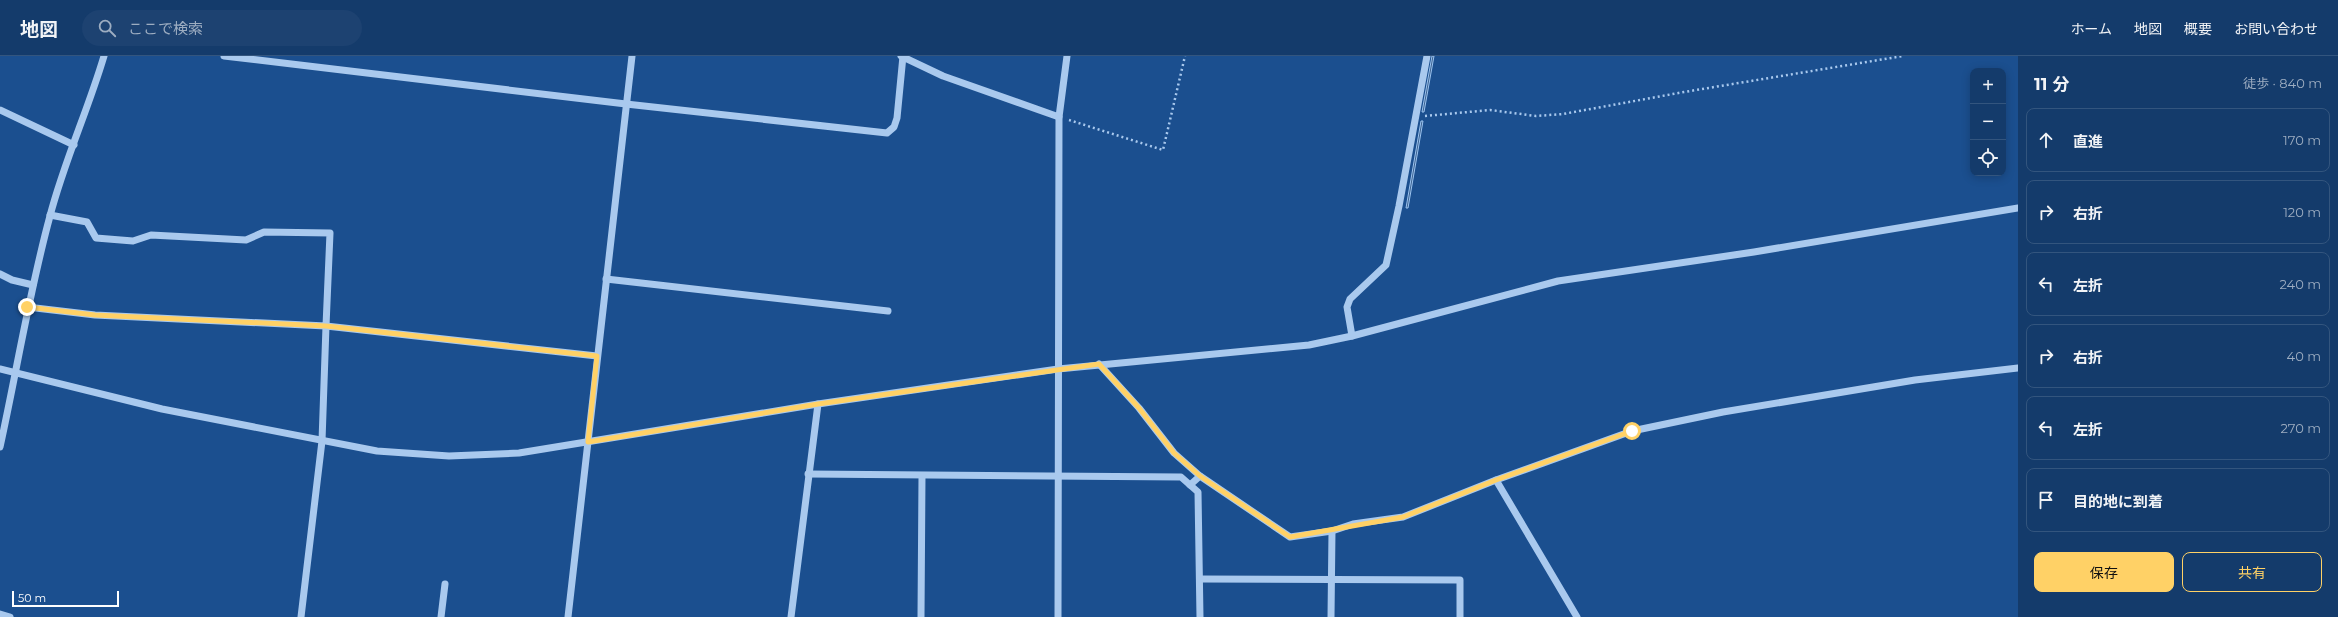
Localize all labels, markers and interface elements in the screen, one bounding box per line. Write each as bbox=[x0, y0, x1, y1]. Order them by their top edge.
search box bbox=[82, 10, 362, 46]
icon: search bbox=[96, 17, 118, 39]
text: 地図 bbox=[20, 18, 58, 41]
text: ここで検索 bbox=[128, 19, 203, 38]
text: ホーム bbox=[2070, 20, 2112, 38]
text: 地図 bbox=[2134, 20, 2162, 38]
text: 概要 bbox=[2184, 20, 2212, 38]
text: お問い合わせ bbox=[2234, 20, 2318, 38]
map controls bbox=[1970, 68, 2006, 176]
button: + bbox=[1970, 68, 2006, 104]
text: 11 分 bbox=[2034, 74, 2069, 94]
text: 徒歩 · 840 m bbox=[2243, 75, 2322, 91]
button: − bbox=[1970, 104, 2006, 140]
icon: ahead bbox=[2035, 129, 2057, 151]
text: 直進 bbox=[2073, 132, 2103, 151]
text: 170 m bbox=[2283, 132, 2321, 148]
button: locate bbox=[1970, 140, 2006, 176]
icon: right bbox=[2035, 201, 2057, 223]
text: 右折 bbox=[2073, 204, 2103, 223]
text: 120 m bbox=[2283, 204, 2321, 220]
icon: left bbox=[2035, 273, 2057, 295]
text: 左折 bbox=[2073, 276, 2103, 295]
text: 240 m bbox=[2280, 276, 2321, 292]
route end bbox=[18, 298, 36, 316]
icon: right bbox=[2035, 345, 2057, 367]
text: 右折 bbox=[2073, 348, 2103, 367]
text: 40 m bbox=[2287, 348, 2321, 364]
icon: left bbox=[2035, 417, 2057, 439]
text: 左折 bbox=[2073, 420, 2103, 439]
text: 270 m bbox=[2280, 420, 2321, 436]
route start bbox=[1623, 422, 1641, 440]
icon: arrive bbox=[2035, 489, 2057, 511]
text: 目的地に到着 bbox=[2073, 492, 2163, 511]
button: 保存 bbox=[2034, 552, 2174, 592]
button: 共有 bbox=[2182, 552, 2322, 592]
scale bar bbox=[12, 589, 119, 608]
text: 50 m bbox=[18, 591, 46, 605]

